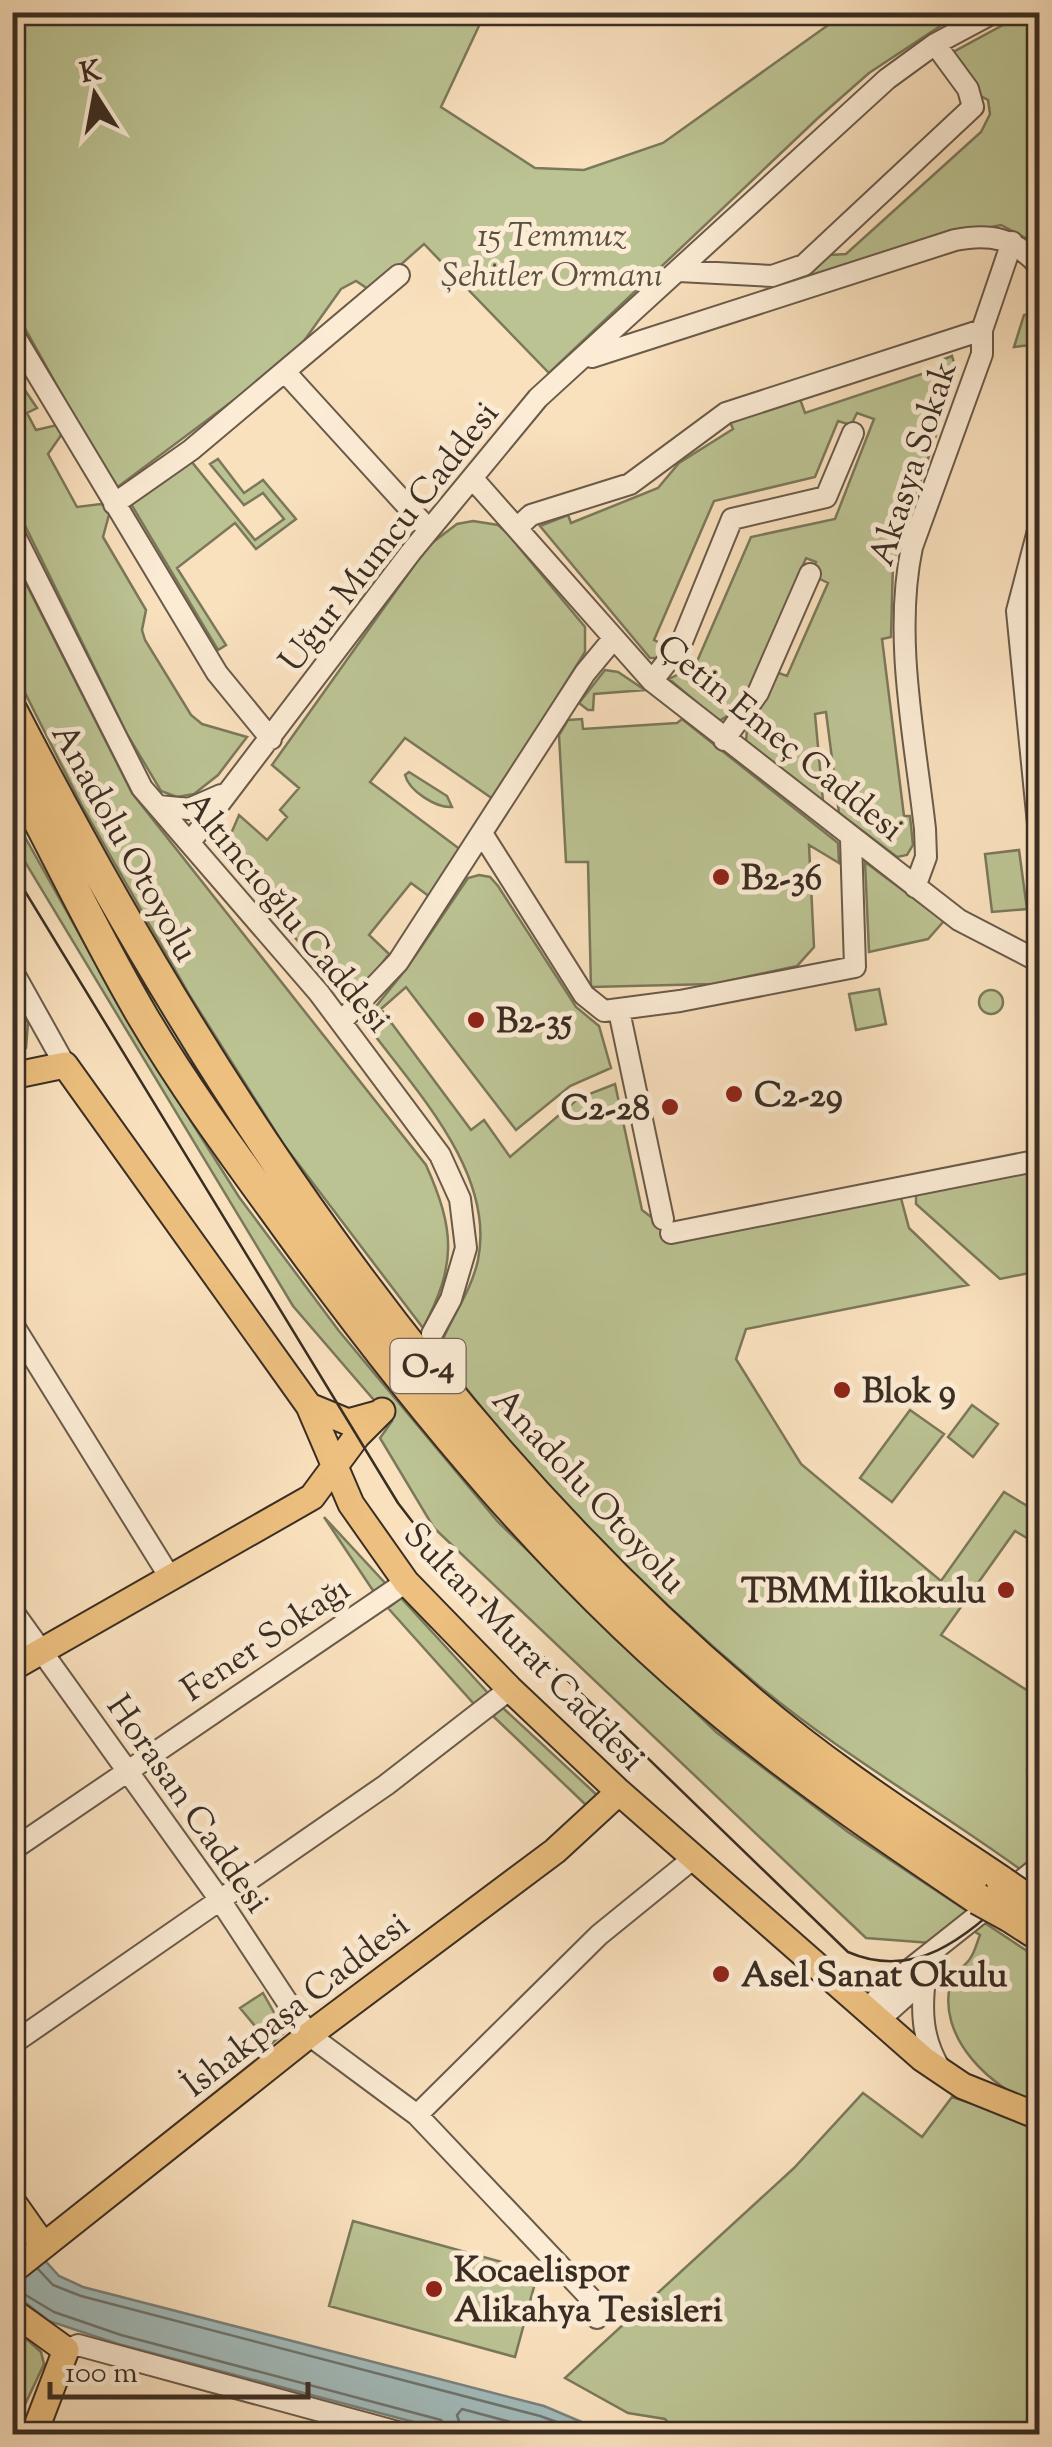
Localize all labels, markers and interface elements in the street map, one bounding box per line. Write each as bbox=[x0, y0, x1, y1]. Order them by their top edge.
north arrow bbox=[45, 45, 145, 145]
text: K bbox=[77, 52, 105, 95]
park label: 15 Temmuz Şehitler Ormanı bbox=[441, 212, 663, 303]
street label: Akasya Sokak bbox=[858, 355, 972, 573]
street label: Uğur Mumcu Caddesi bbox=[269, 392, 513, 685]
street label: Çetin Emeç Caddesi bbox=[644, 624, 913, 856]
street label: Anadolu Otoyolu bbox=[36, 715, 210, 972]
street label: Altıncıoğlu Caddesi bbox=[169, 782, 402, 1045]
place label: B2-36 bbox=[741, 855, 822, 906]
marker: B2-36 bbox=[710, 866, 732, 888]
place label: B2-35 bbox=[496, 998, 572, 1049]
marker: B2-35 bbox=[465, 1009, 487, 1031]
place label: C2-29 bbox=[754, 1072, 843, 1123]
marker: C2-29 bbox=[723, 1083, 745, 1105]
place label: C2-28 bbox=[561, 1085, 650, 1136]
marker: C2-28 bbox=[659, 1096, 681, 1118]
road number: O-4 bbox=[390, 1339, 466, 1393]
place label: Blok 9 bbox=[862, 1368, 956, 1419]
street label: Anadolu Otoyolu bbox=[478, 1378, 697, 1607]
marker: Blok 9 bbox=[831, 1379, 853, 1401]
street label: Sultan Murat Caddesi bbox=[390, 1512, 655, 1785]
street label: Fener Sokağı bbox=[172, 1565, 362, 1716]
place label: TBMM İlkokulu bbox=[741, 1568, 986, 1619]
marker: TBMM İlkokulu bbox=[995, 1579, 1017, 1601]
street label: Horasan Caddesi bbox=[92, 1685, 281, 1925]
street label: İshakpaşa Caddesi bbox=[173, 1902, 422, 2112]
place label: Asel Sanat Okulu bbox=[741, 1952, 1007, 2003]
marker: Asel Sanat Okulu bbox=[710, 1963, 732, 1985]
place label: Kocaelispor Alikahya Tesisleri bbox=[454, 2247, 723, 2338]
marker: Kocaelispor Alikahya Tesisleri bbox=[423, 2278, 445, 2300]
scale bar bbox=[50, 2337, 308, 2399]
text: 100 m bbox=[65, 2353, 138, 2396]

